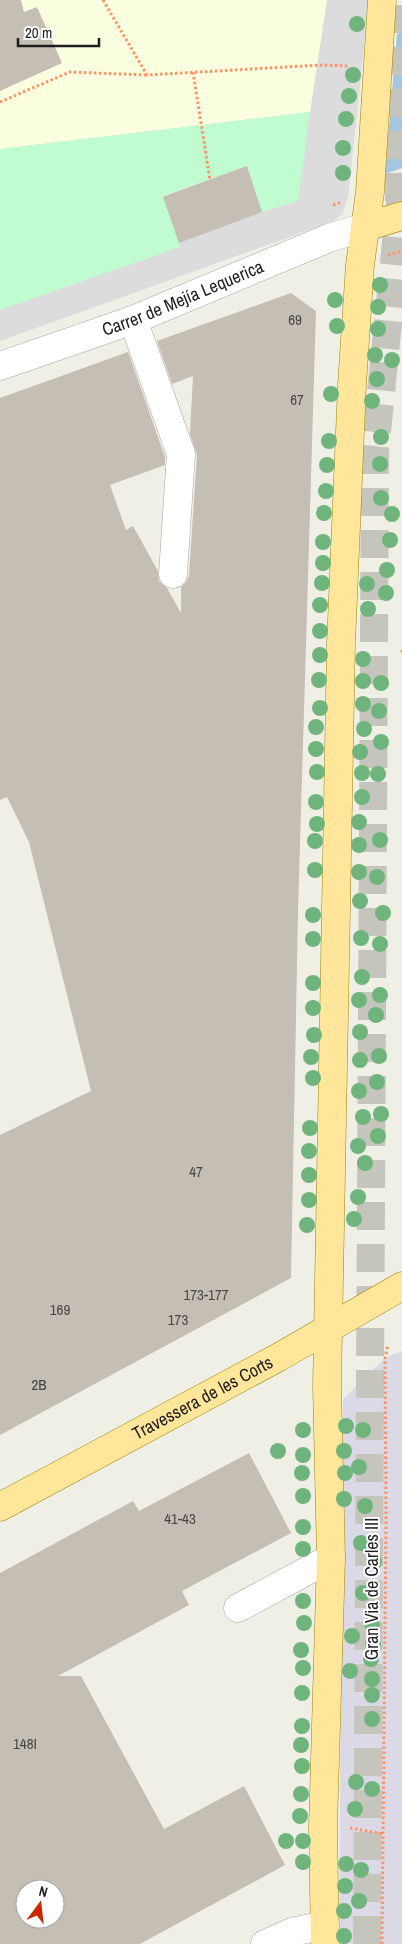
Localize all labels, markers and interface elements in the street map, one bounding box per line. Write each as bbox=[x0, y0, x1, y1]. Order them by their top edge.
scale bar bbox=[18, 15, 99, 47]
text: 20 m bbox=[25, 22, 52, 43]
street label: Carrer de Mejía Lequerica bbox=[99, 254, 267, 342]
house number: 69 bbox=[288, 309, 302, 330]
house number: 67 bbox=[290, 389, 304, 410]
house number: 47 bbox=[189, 1161, 203, 1182]
house number: 173-177 bbox=[183, 1284, 229, 1305]
house number: 169 bbox=[50, 1299, 70, 1320]
house number: 173 bbox=[168, 1309, 188, 1330]
street label: Travessera de les Corts bbox=[128, 1350, 277, 1446]
house number: 2B bbox=[31, 1374, 47, 1395]
house number: 41-43 bbox=[164, 1508, 196, 1529]
street label: Gran Via de Carles III bbox=[359, 1518, 384, 1660]
house number: 148I bbox=[13, 1733, 37, 1754]
north arrow bbox=[15, 1879, 65, 1929]
text: N bbox=[37, 1882, 50, 1901]

